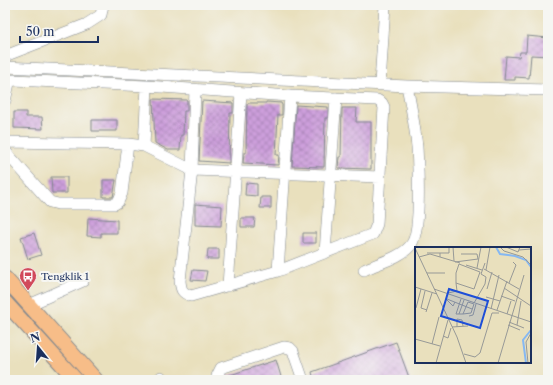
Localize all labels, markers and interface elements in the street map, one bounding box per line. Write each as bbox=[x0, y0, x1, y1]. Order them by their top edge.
scale bar bbox=[20, 18, 98, 44]
text: 50 m bbox=[26, 24, 55, 39]
inset map bbox=[415, 247, 531, 363]
bus stop icon: Tengklik 1 bbox=[18, 266, 38, 291]
place label: Tengklik 1 bbox=[41, 270, 90, 283]
north arrow bbox=[18, 327, 58, 367]
text: N bbox=[28, 329, 42, 346]

